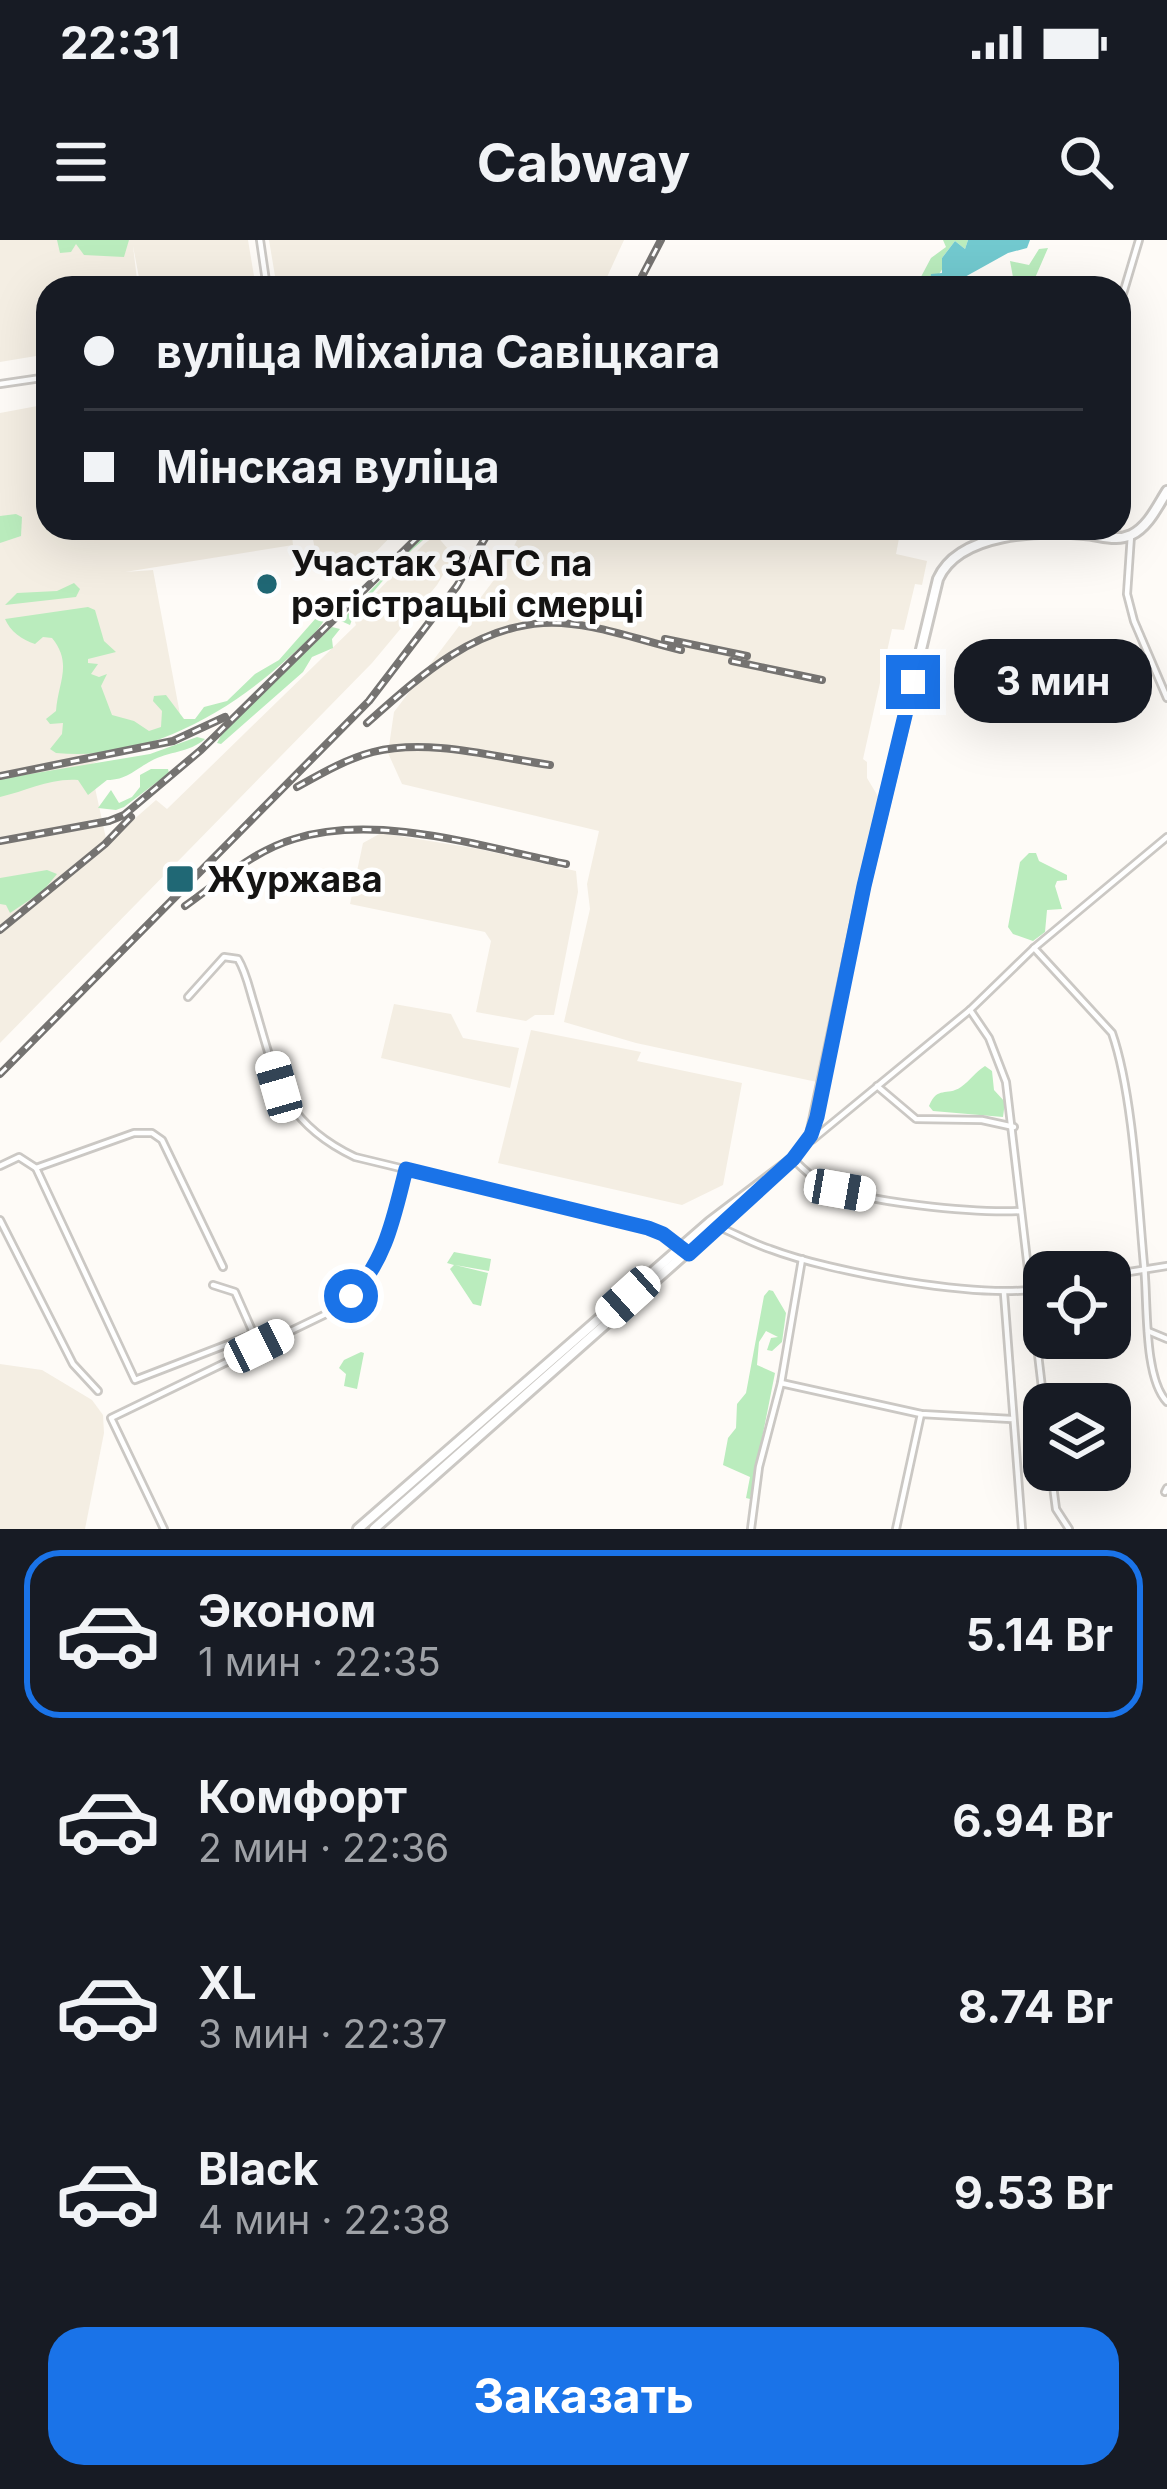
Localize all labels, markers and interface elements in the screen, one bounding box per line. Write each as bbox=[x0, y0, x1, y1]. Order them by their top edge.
text: 22:31 bbox=[60, 15, 180, 70]
icon: menu bbox=[48, 129, 114, 195]
icon: search bbox=[1053, 129, 1119, 195]
text: Cabway bbox=[477, 130, 690, 195]
text: вуліца Міхаіла Савіцкага bbox=[156, 324, 720, 379]
text: Мінская вуліца bbox=[156, 439, 500, 494]
place label: Участак ЗАГС па рэгістрацыі смерці bbox=[291, 541, 644, 626]
marker: Участак ЗАГС па рэгістрацыі смерці bbox=[254, 571, 280, 597]
callout: 3 мин bbox=[955, 640, 1153, 724]
route end bbox=[886, 655, 940, 709]
text: 3 мин bbox=[996, 657, 1110, 704]
place label: Журжава bbox=[207, 857, 383, 901]
marker: Журжава bbox=[164, 863, 196, 895]
car bbox=[252, 1047, 306, 1127]
car bbox=[801, 1166, 879, 1214]
map controls bbox=[1023, 1251, 1131, 1491]
button: locate bbox=[1023, 1251, 1131, 1359]
car bbox=[589, 1260, 667, 1334]
route start bbox=[324, 1269, 378, 1323]
car bbox=[219, 1314, 299, 1378]
button: layers bbox=[1023, 1383, 1131, 1491]
icon: car bbox=[54, 1580, 162, 1688]
text: Эконом bbox=[198, 1583, 376, 1638]
text: 5.14 Br bbox=[966, 1607, 1113, 1662]
text: 1 мин · 22:35 bbox=[198, 1638, 441, 1685]
icon: car bbox=[54, 1766, 162, 1874]
text: Комфорт bbox=[198, 1769, 407, 1824]
text: 6.94 Br bbox=[952, 1793, 1113, 1848]
text: 2 мин · 22:36 bbox=[198, 1824, 449, 1871]
icon: car bbox=[54, 1952, 162, 2060]
text: XL bbox=[198, 1955, 257, 2010]
text: 8.74 Br bbox=[958, 1979, 1113, 2034]
text: 3 мин · 22:37 bbox=[198, 2010, 447, 2057]
icon: car bbox=[54, 2138, 162, 2246]
text: Black bbox=[198, 2141, 319, 2196]
text: 9.53 Br bbox=[954, 2165, 1113, 2220]
text: 4 мин · 22:38 bbox=[198, 2196, 451, 2243]
button: Заказать bbox=[48, 2327, 1119, 2465]

